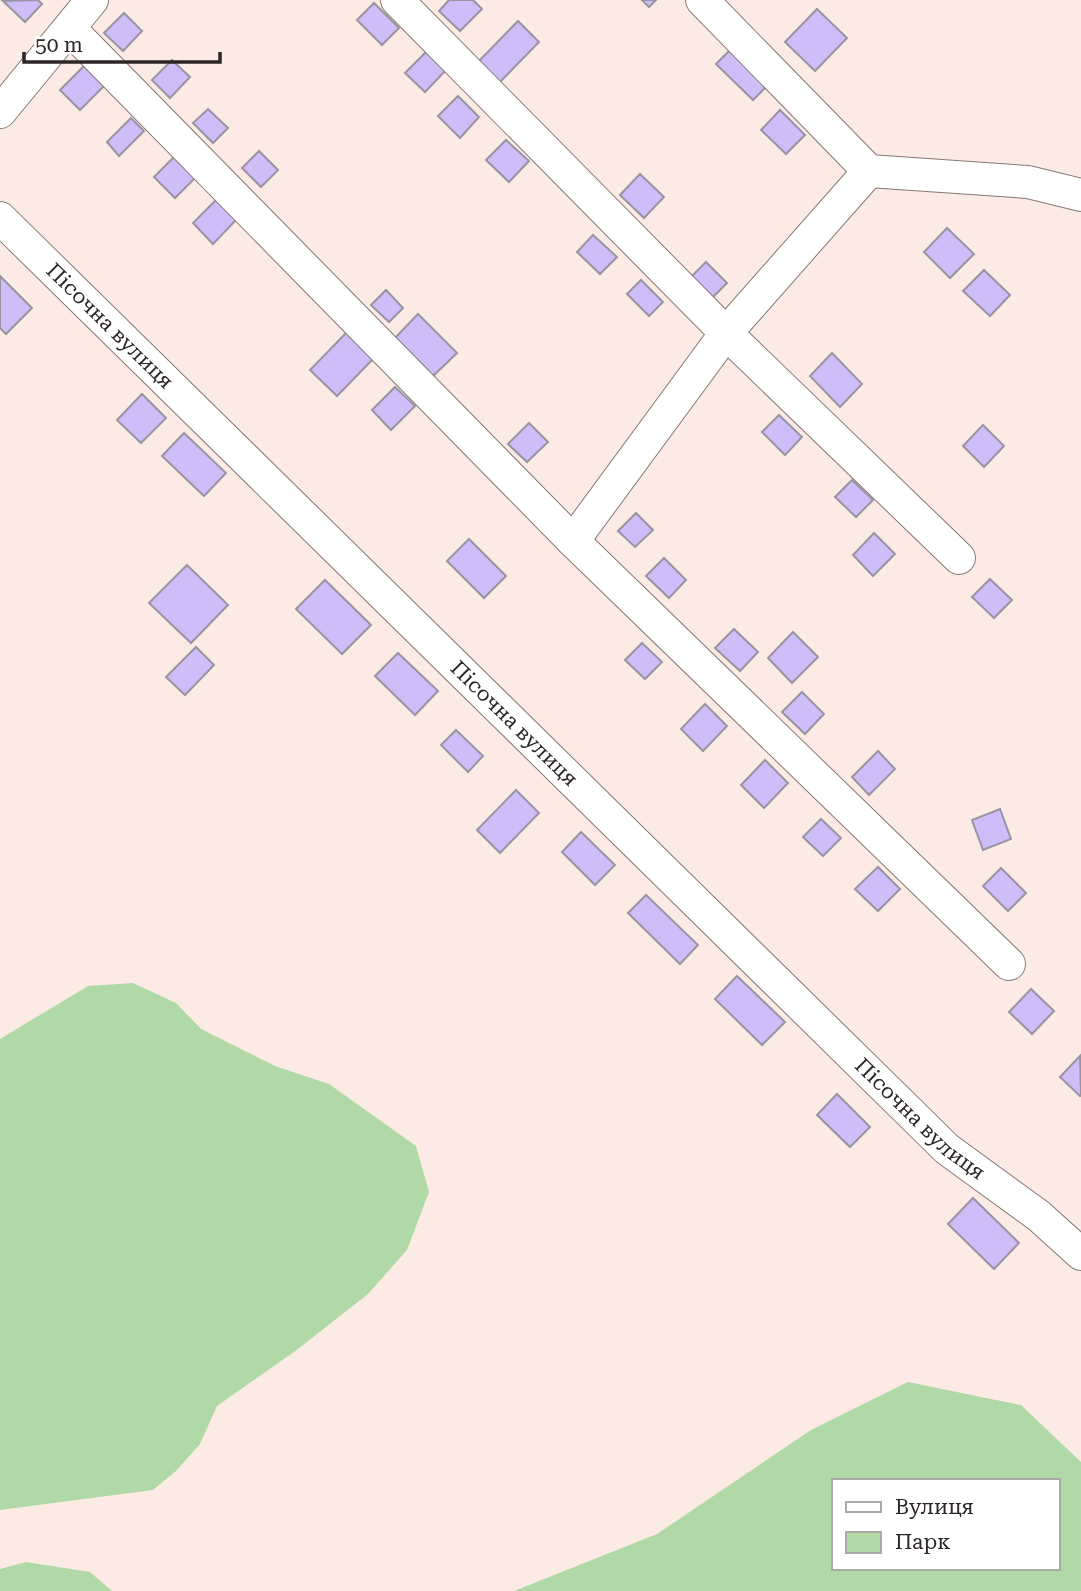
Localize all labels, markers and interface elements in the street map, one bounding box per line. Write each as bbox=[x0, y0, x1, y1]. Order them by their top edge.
scale bar bbox=[24, 21, 220, 65]
text: 50 m bbox=[35, 33, 83, 57]
street label: Пісочна вулиця bbox=[41, 258, 178, 393]
street label: Пісочна вулиця bbox=[446, 656, 583, 791]
street label: Пісочна вулиця bbox=[850, 1053, 990, 1185]
legend bbox=[832, 1479, 1060, 1570]
text: Вулиця bbox=[895, 1495, 974, 1519]
text: Парк bbox=[895, 1530, 951, 1554]

